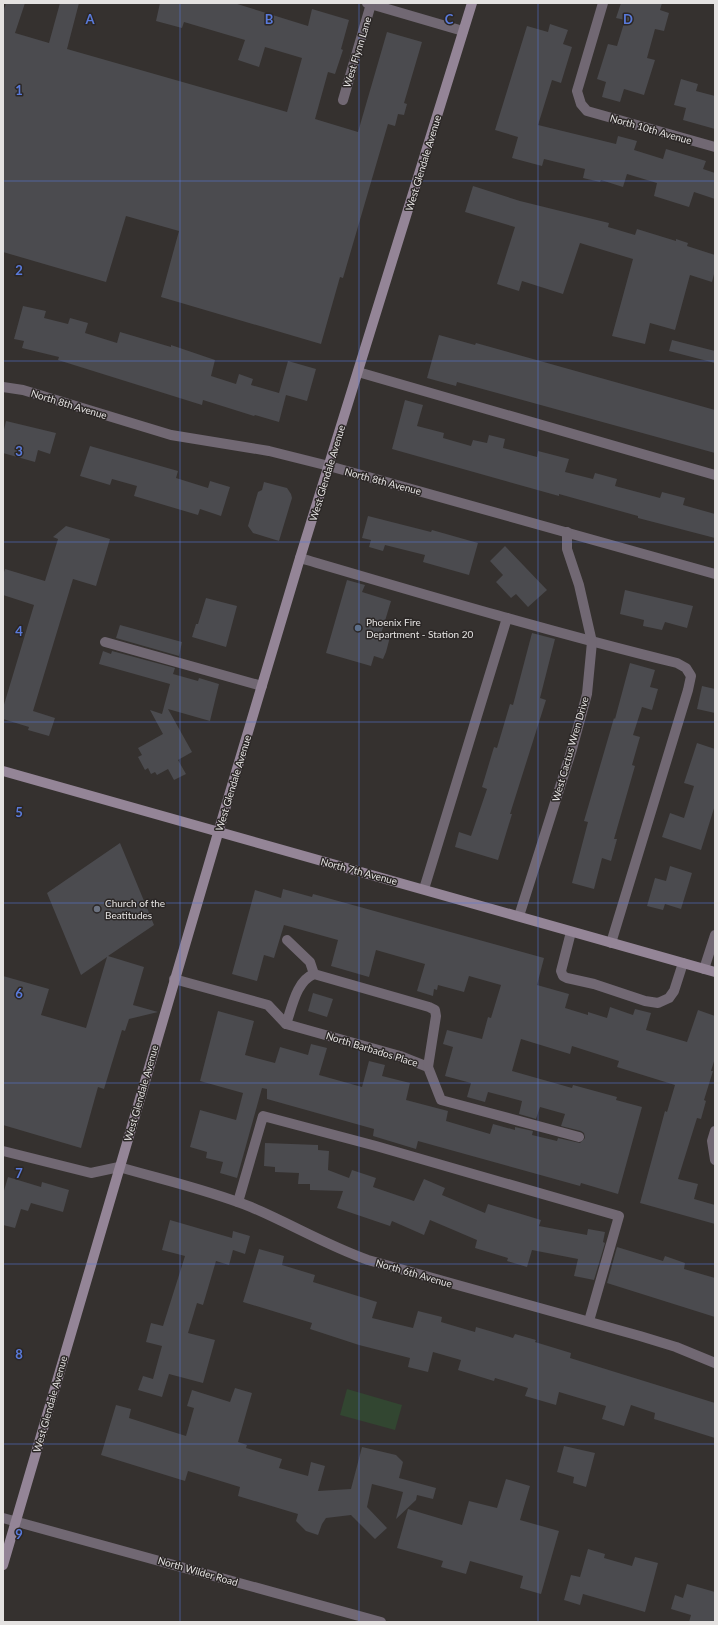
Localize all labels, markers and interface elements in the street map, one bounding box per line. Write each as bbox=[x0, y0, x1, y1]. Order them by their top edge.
text: A bbox=[84, 11, 95, 27]
text: B bbox=[265, 11, 274, 27]
text: C bbox=[445, 11, 454, 27]
text: D bbox=[623, 11, 633, 27]
street label: West Flynn Lane bbox=[341, 15, 373, 89]
text: 1 bbox=[15, 82, 23, 98]
street label: North 10th Avenue bbox=[609, 112, 693, 146]
street label: West Glendale Avenue bbox=[403, 114, 443, 212]
text: 2 bbox=[15, 262, 23, 278]
street label: North 8th Avenue bbox=[30, 387, 108, 421]
street label: West Glendale Avenue bbox=[307, 424, 347, 522]
text: 3 bbox=[15, 443, 23, 459]
street label: North 8th Avenue bbox=[343, 465, 423, 497]
place label: Phoenix Fire Department - Station 20 bbox=[366, 616, 474, 640]
text: 4 bbox=[15, 623, 23, 639]
marker: Phoenix Fire Department - Station 20 bbox=[353, 623, 363, 633]
street label: West Cactus Wren Drive bbox=[549, 695, 591, 803]
street label: West Glendale Avenue bbox=[213, 734, 253, 832]
text: 5 bbox=[15, 804, 23, 820]
street label: North 7th Avenue bbox=[319, 855, 399, 887]
place label: Church of the Beatitudes bbox=[105, 897, 165, 921]
marker: Church of the Beatitudes bbox=[92, 904, 102, 914]
text: 6 bbox=[15, 985, 23, 1001]
street label: North Barbados Place bbox=[325, 1029, 419, 1069]
street label: West Glendale Avenue bbox=[122, 1043, 160, 1143]
text: 7 bbox=[15, 1165, 23, 1181]
street label: North 6th Avenue bbox=[374, 1256, 454, 1290]
text: 8 bbox=[15, 1346, 23, 1362]
street label: West Glendale Avenue bbox=[31, 1354, 69, 1454]
text: 9 bbox=[15, 1526, 23, 1542]
street label: North Wilder Road bbox=[157, 1554, 239, 1588]

